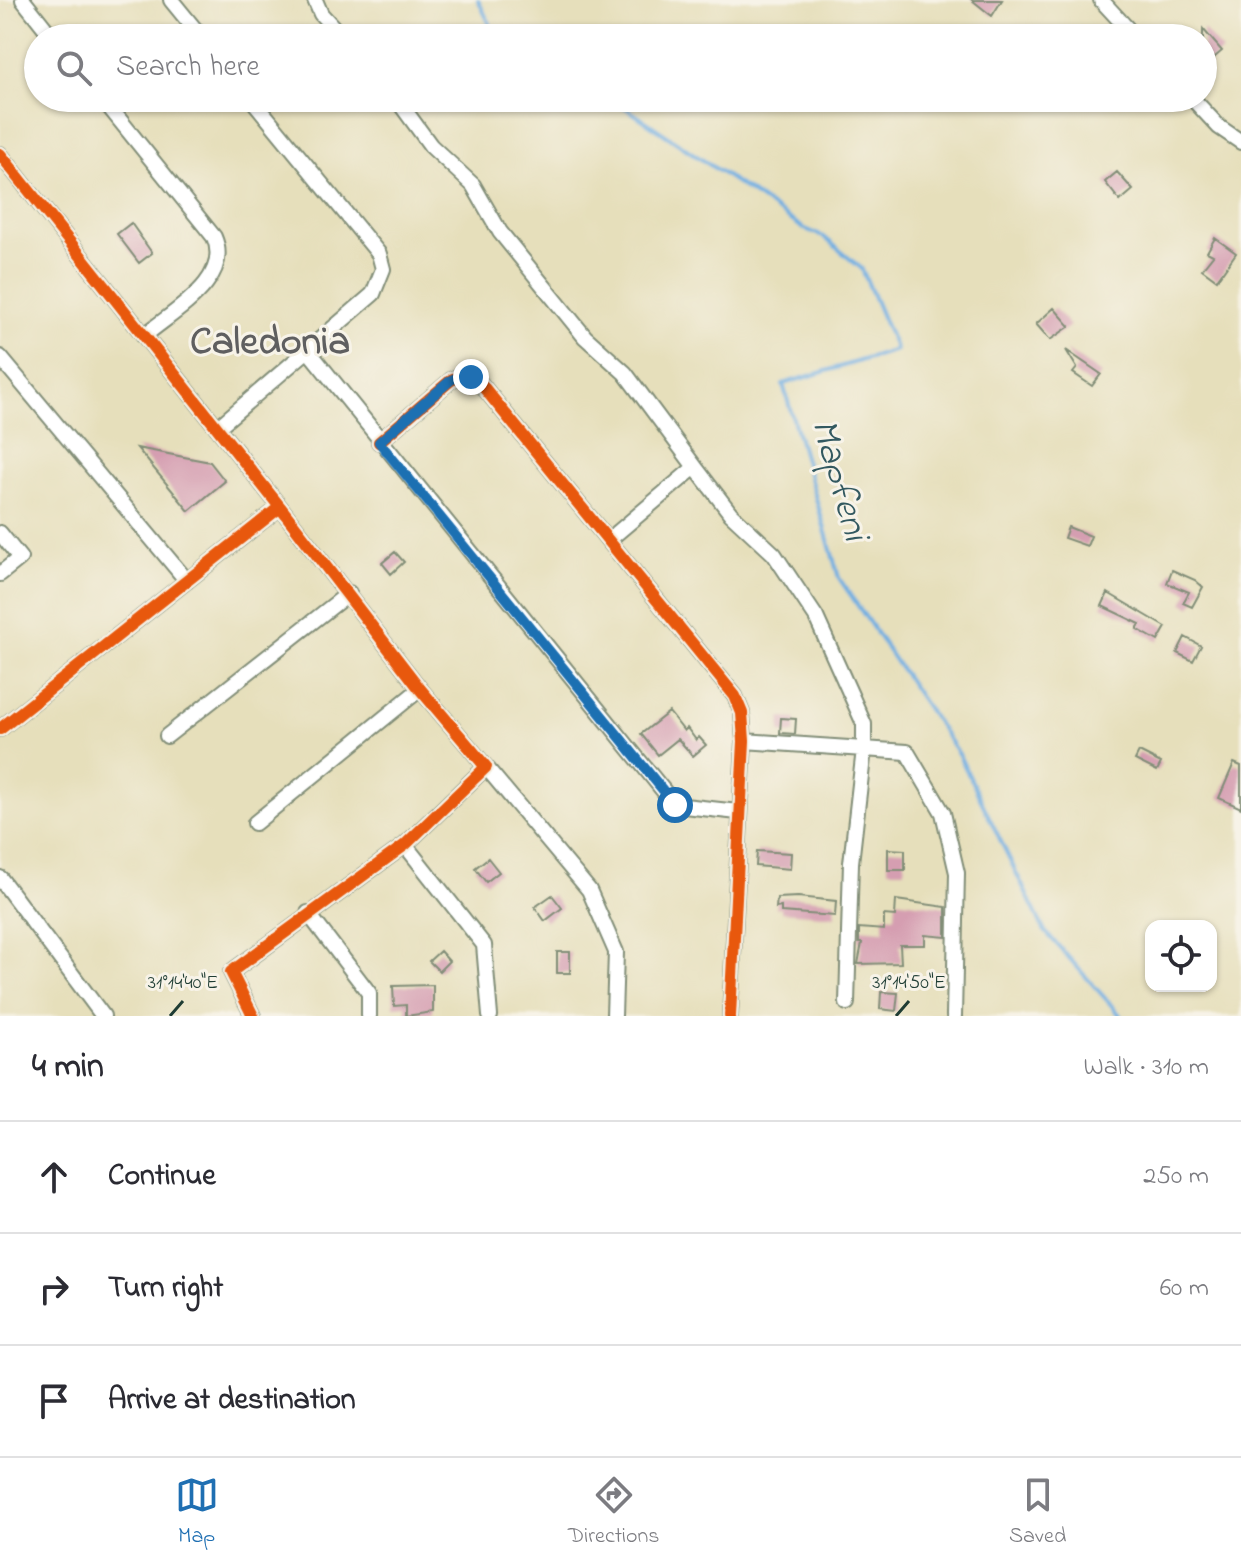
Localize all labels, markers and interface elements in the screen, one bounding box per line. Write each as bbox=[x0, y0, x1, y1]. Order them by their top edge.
search box bbox=[24, 24, 1217, 112]
icon: search bbox=[52, 46, 96, 90]
text: Search here bbox=[116, 46, 260, 90]
district label: Caledonia bbox=[190, 314, 350, 373]
route end bbox=[453, 359, 489, 395]
water label: Mapfeni bbox=[794, 412, 883, 551]
route start bbox=[657, 787, 693, 823]
map controls bbox=[1145, 920, 1217, 992]
button: locate bbox=[1145, 920, 1217, 992]
text: 31°14'40"E bbox=[148, 969, 218, 998]
text: 31°14'50"E bbox=[872, 969, 946, 998]
text: 4 min bbox=[32, 1043, 104, 1093]
text: Walk · 310 m bbox=[1084, 1049, 1209, 1087]
icon: ahead bbox=[32, 1155, 76, 1199]
text: Continue bbox=[108, 1155, 216, 1199]
text: 250 m bbox=[1143, 1158, 1209, 1196]
icon: right bbox=[32, 1267, 76, 1311]
text: Turn right bbox=[108, 1267, 223, 1311]
text: 60 m bbox=[1160, 1270, 1209, 1308]
icon: arrive bbox=[32, 1379, 76, 1423]
text: Arrive at destination bbox=[108, 1379, 356, 1423]
tab: Map bbox=[175, 1473, 219, 1553]
tab: Directions bbox=[568, 1473, 660, 1553]
tab: Saved bbox=[1009, 1473, 1066, 1553]

